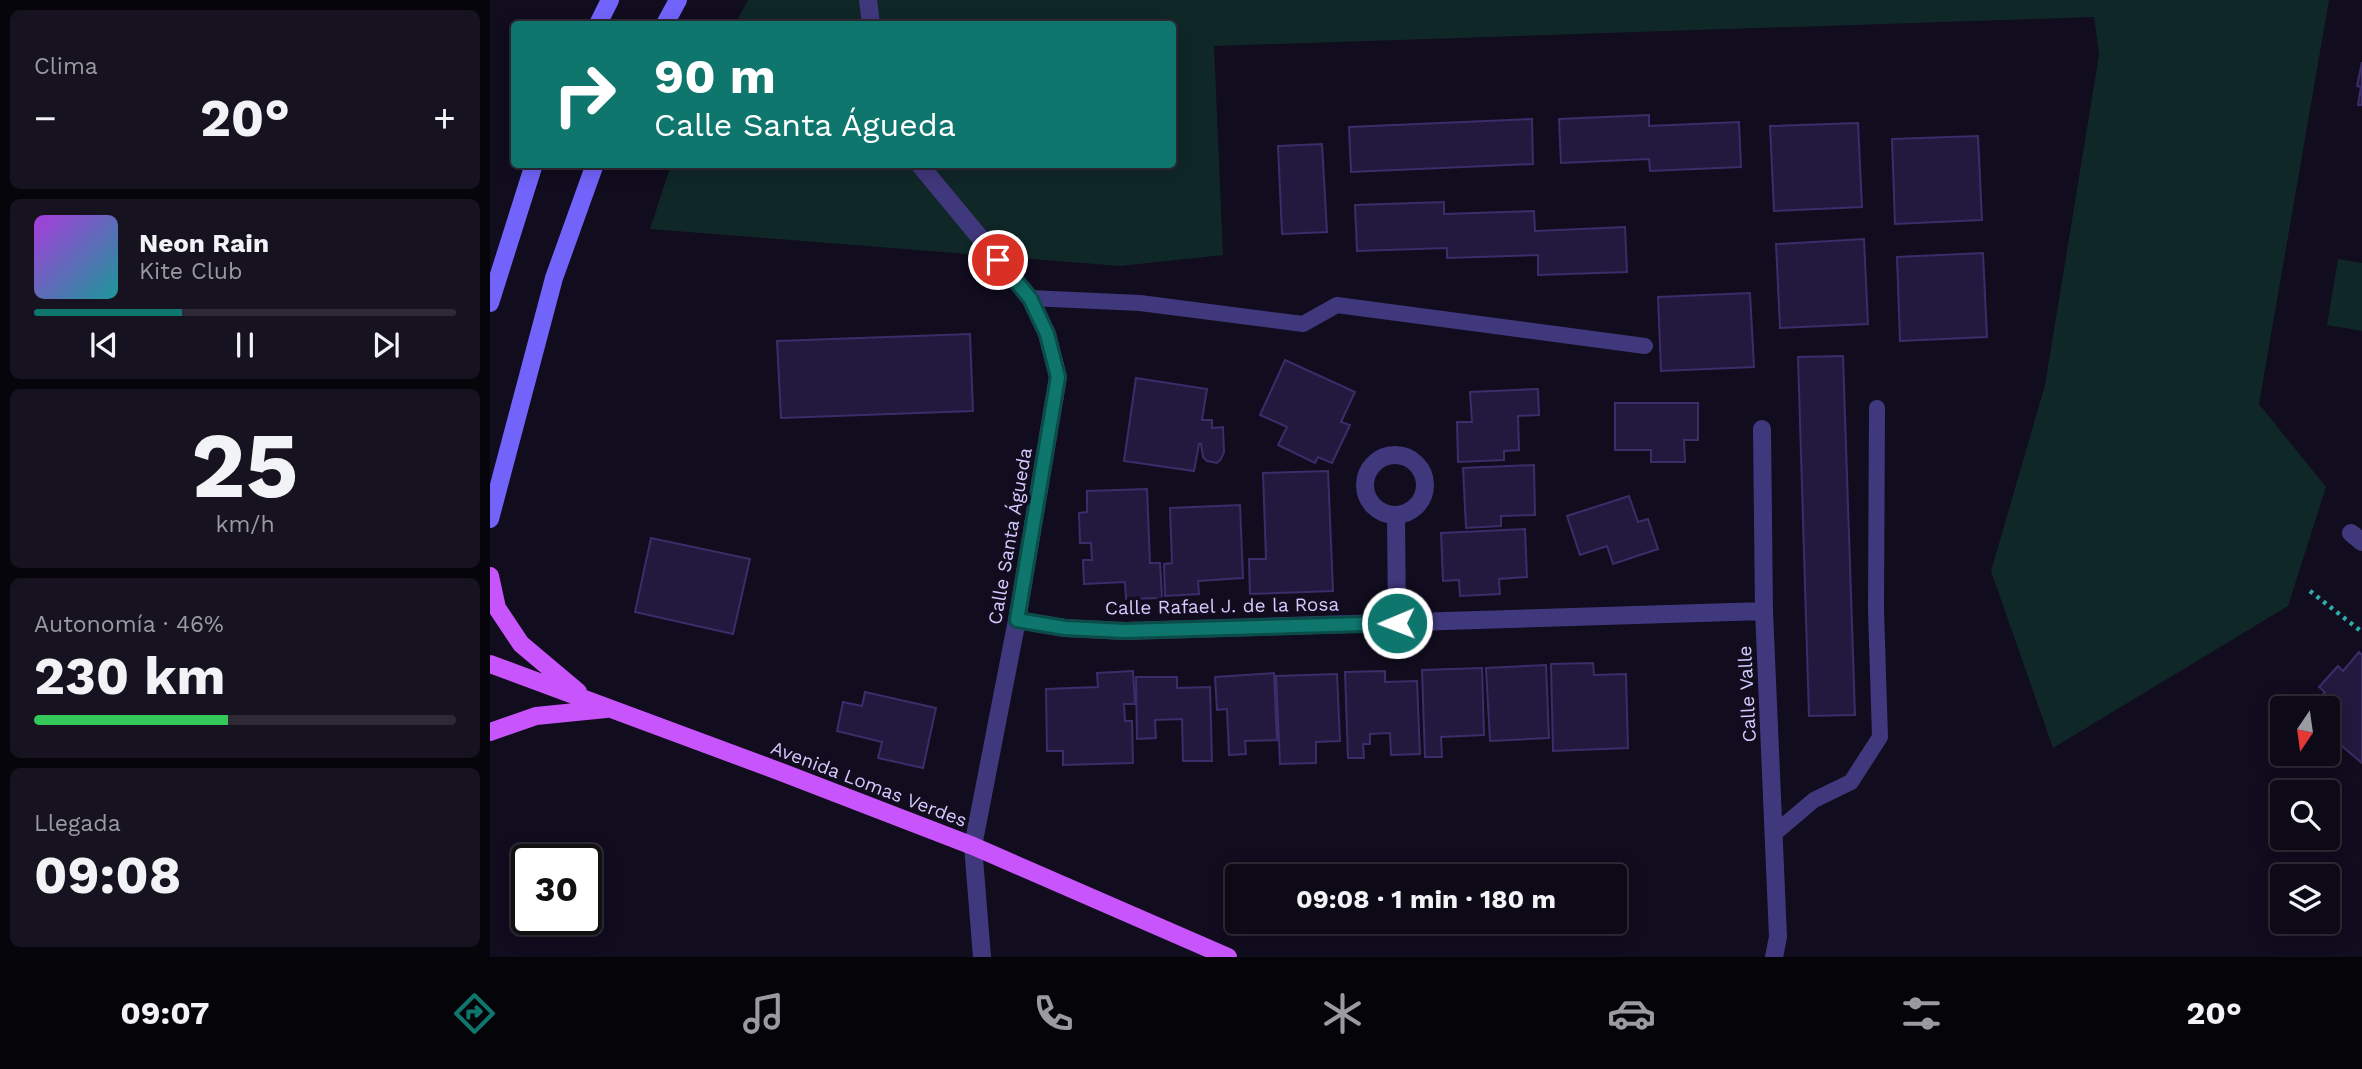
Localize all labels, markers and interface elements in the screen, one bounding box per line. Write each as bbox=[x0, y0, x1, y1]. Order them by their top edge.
text: 90 m bbox=[654, 47, 776, 105]
icon: right bbox=[539, 49, 630, 140]
text: Clima bbox=[34, 53, 98, 80]
text: 20° bbox=[200, 88, 290, 149]
text: − bbox=[34, 96, 57, 140]
text: + bbox=[433, 96, 456, 140]
text: Calle Santa Águeda bbox=[654, 106, 956, 144]
text: Neon Rain bbox=[139, 228, 269, 258]
pin bbox=[968, 230, 1028, 290]
icon: arrive bbox=[979, 241, 1017, 279]
text: Kite Club bbox=[139, 258, 242, 285]
icon: previous bbox=[85, 326, 123, 364]
icon: pause bbox=[226, 326, 264, 364]
icon: next bbox=[367, 326, 405, 364]
text: 25 bbox=[191, 412, 299, 519]
street label: Calle Santa Águeda bbox=[983, 446, 1037, 626]
text: km/h bbox=[215, 511, 275, 538]
position arrow bbox=[1360, 586, 1434, 660]
street label: Calle Rafael J. de la Rosa bbox=[1105, 592, 1340, 620]
text: Autonomía · 46% bbox=[34, 611, 224, 638]
street label: Calle Valle bbox=[1733, 645, 1761, 743]
text: 230 km bbox=[34, 646, 225, 707]
north arrow bbox=[2270, 696, 2340, 766]
map controls bbox=[2270, 696, 2340, 934]
street label: Avenida Lomas Verdes bbox=[768, 736, 970, 832]
button: search bbox=[2270, 780, 2340, 850]
text: Llegada bbox=[34, 810, 121, 837]
speed limit sign: 30 bbox=[511, 844, 602, 935]
text: 09:08 bbox=[34, 845, 181, 906]
button: layers bbox=[2270, 864, 2340, 934]
text: 09:08 · 1 min · 180 m bbox=[1296, 884, 1556, 914]
icon: directions bbox=[450, 989, 499, 1038]
icon: music bbox=[739, 989, 788, 1038]
icon: phone bbox=[1029, 989, 1078, 1038]
icon: climate bbox=[1318, 989, 1367, 1038]
icon: car bbox=[1607, 989, 1656, 1038]
icon: filters bbox=[1897, 989, 1946, 1038]
text: 09:07 bbox=[120, 994, 209, 1032]
text: 20° bbox=[2186, 994, 2242, 1032]

